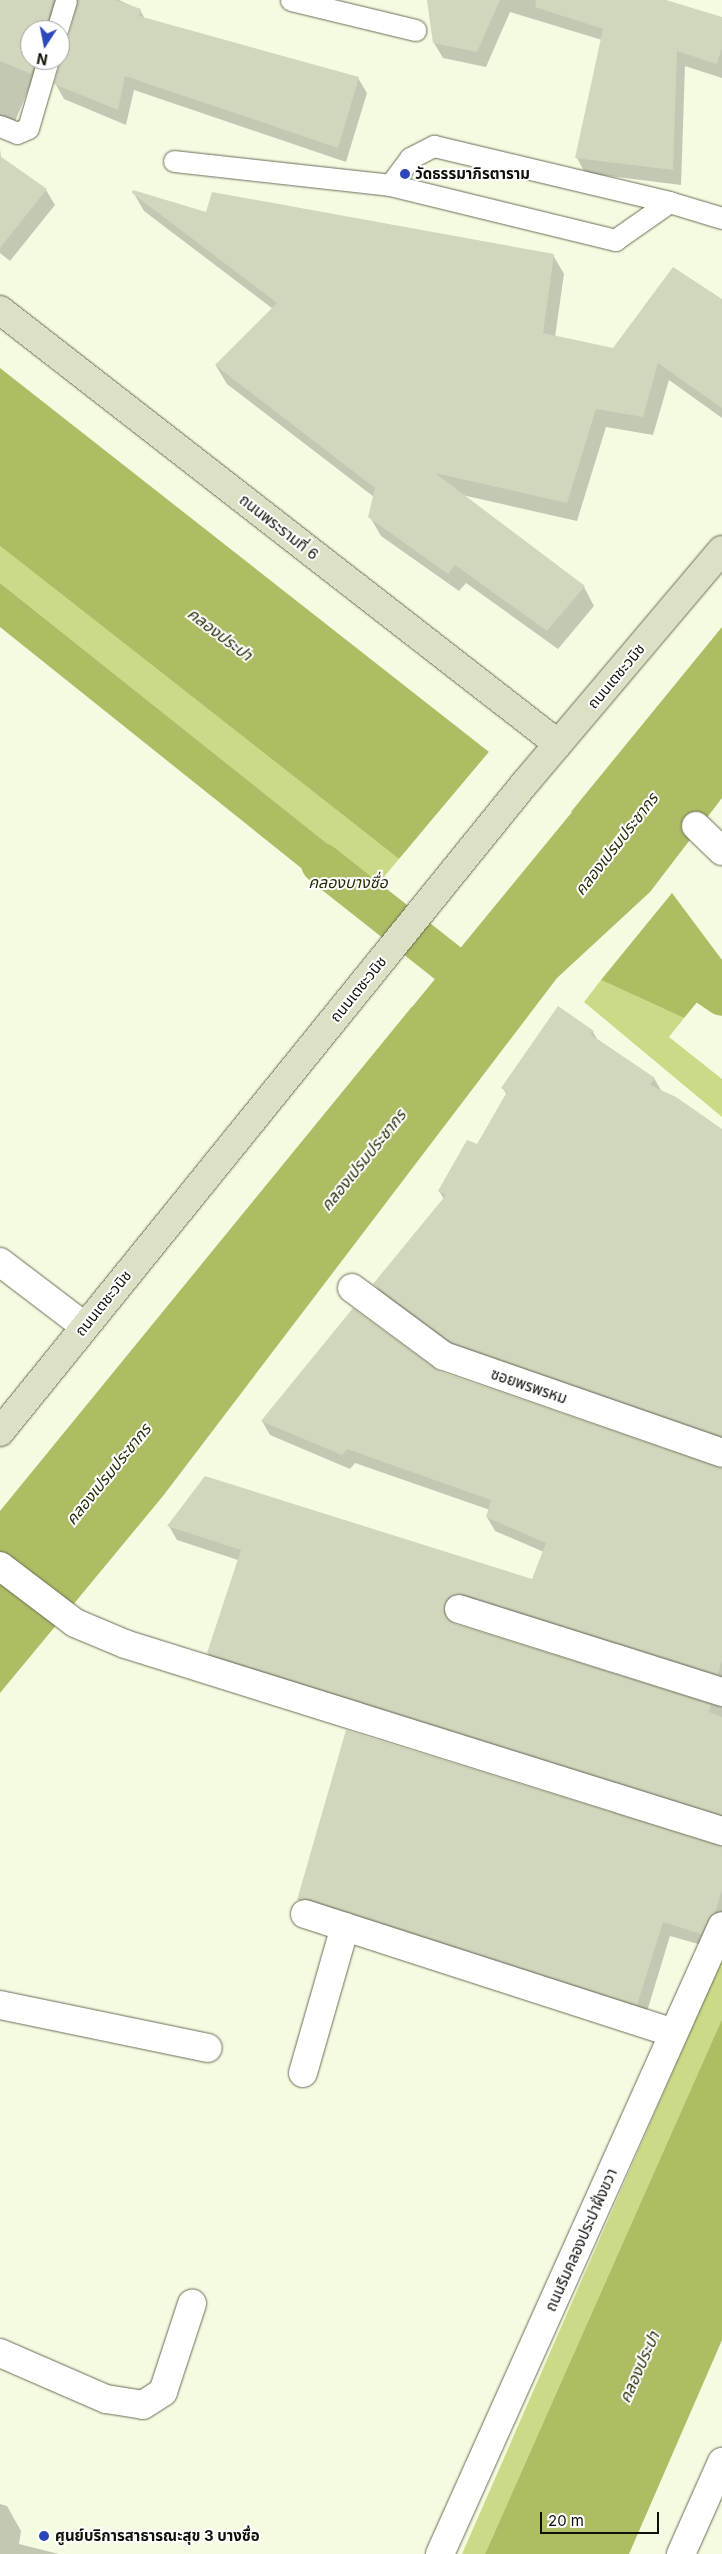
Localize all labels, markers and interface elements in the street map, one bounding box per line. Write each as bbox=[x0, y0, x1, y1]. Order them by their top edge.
north arrow bbox=[20, 20, 70, 70]
text: N bbox=[35, 50, 49, 69]
place label: วัดธรรมาภิรตาราม bbox=[415, 165, 530, 183]
marker: วัดธรรมาภิรตาราม bbox=[399, 168, 411, 180]
street label: ถนนพระรามที่ 6 bbox=[236, 491, 322, 563]
water label: คลองประปา bbox=[184, 604, 256, 664]
street label: ถนนเตชะวนิช bbox=[584, 640, 648, 712]
water label: คลองเปรมประชากร bbox=[570, 789, 662, 899]
water label: คลองบางซื่อ bbox=[308, 872, 388, 892]
street label: ถนนเตชะวนิช bbox=[326, 952, 390, 1026]
water label: คลองเปรมประชากร bbox=[316, 1106, 410, 1214]
street label: ถนนเตชะวนิช bbox=[71, 1266, 135, 1340]
street label: ซอยพรพรหม bbox=[489, 1365, 569, 1407]
water label: คลองเปรมประชากร bbox=[61, 1420, 155, 1528]
street label: ถนนริมคลองประปาฝั่งขวา bbox=[541, 2166, 621, 2314]
water label: คลองประปา bbox=[615, 2328, 663, 2406]
scale bar bbox=[542, 2502, 661, 2534]
text: 20 m bbox=[548, 2511, 584, 2530]
place label: ศูนย์บริการสาธารณะสุข 3 บางซื่อ bbox=[55, 2527, 260, 2545]
marker: ศูนย์บริการสาธารณะสุข 3 บางซื่อ bbox=[37, 2529, 51, 2543]

